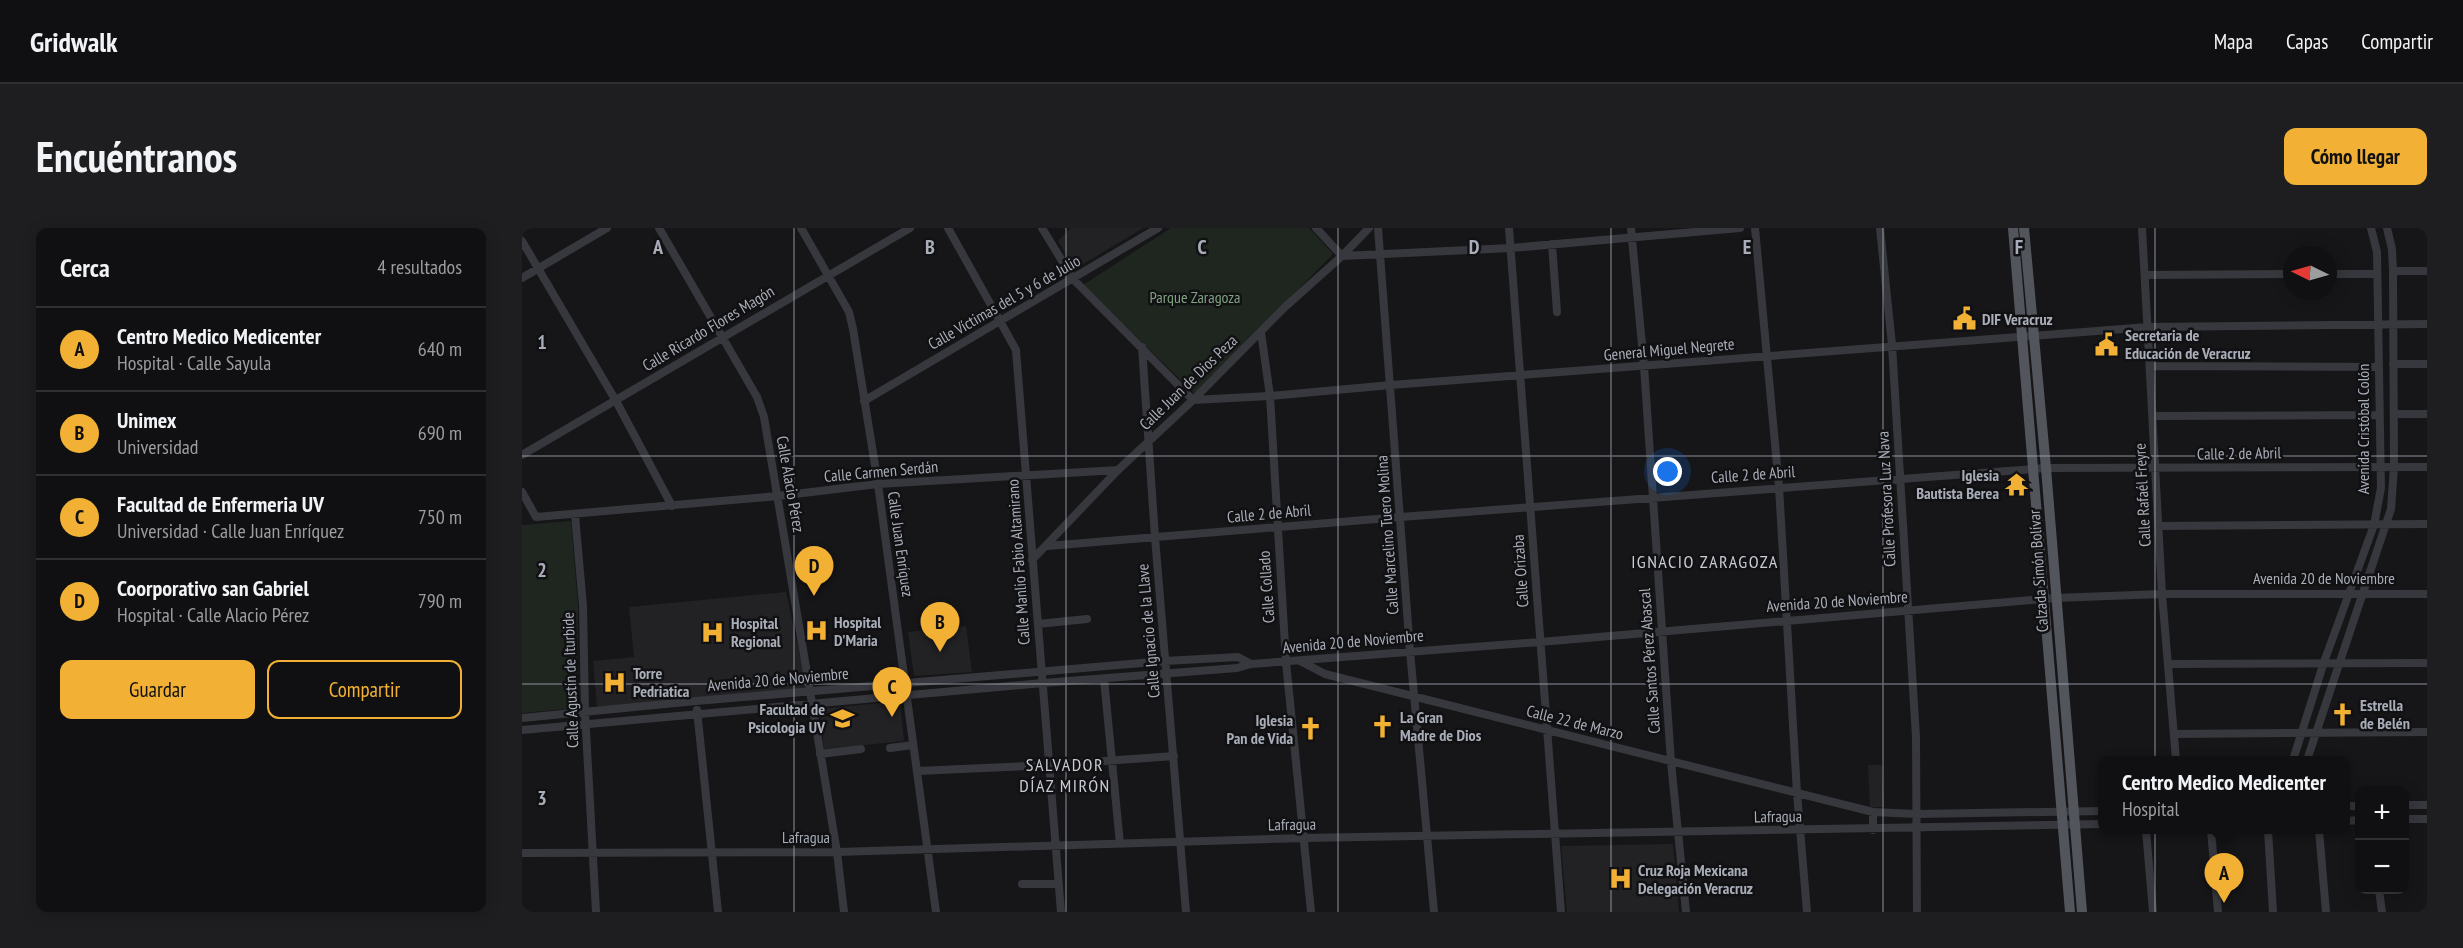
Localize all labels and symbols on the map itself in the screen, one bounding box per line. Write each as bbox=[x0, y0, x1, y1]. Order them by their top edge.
text: A bbox=[652, 234, 664, 260]
text: B bbox=[925, 234, 935, 260]
text: C bbox=[1197, 234, 1207, 260]
text: D bbox=[1469, 234, 1480, 260]
text: E bbox=[1743, 234, 1751, 260]
text: F bbox=[2015, 234, 2023, 260]
north arrow bbox=[2283, 246, 2337, 300]
street label: Calle Víctimas del 5 y 6 de Julio bbox=[924, 250, 1084, 354]
street label: Calle Ricardo Flores Magón bbox=[638, 281, 778, 375]
park label: Parque Zaragoza bbox=[1150, 287, 1240, 307]
public building icon: DIF Veracruz bbox=[1951, 306, 1977, 332]
place label: DIF Veracruz bbox=[1982, 309, 2053, 329]
place label: Secretaria de Educación de Veracruz bbox=[2125, 325, 2251, 363]
text: 1 bbox=[537, 329, 547, 355]
street label: Calle Juan de Dios Peza bbox=[1135, 330, 1241, 434]
public building icon: Secretaria de Educación de Veracruz bbox=[2094, 331, 2120, 357]
street label: General Miguel Negrete bbox=[1603, 333, 1735, 365]
street label: Avenida Cristóbal Colón bbox=[2353, 364, 2373, 494]
street label: Calle Profesora Luz Nava bbox=[1872, 431, 1900, 567]
street label: Calle Alacio Pérez bbox=[773, 434, 809, 534]
street label: Calle 2 de Abril bbox=[2197, 442, 2282, 464]
street label: Calle Rafaél Freyre bbox=[2129, 443, 2155, 547]
street label: Calle Marcelino Tuero Molina bbox=[1371, 455, 1403, 615]
street label: Calle Carmen Serdán bbox=[823, 456, 939, 486]
your location bbox=[1653, 457, 1682, 486]
street label: Calle 2 de Abril bbox=[1710, 461, 1796, 487]
place label: Iglesia Bautista Berea bbox=[1916, 465, 1999, 503]
temple icon: Iglesia Bautista Berea bbox=[2004, 471, 2030, 497]
street label: Calle Manlio Fabio Altamirano bbox=[1002, 478, 1034, 646]
street label: Calle Juan Enríquez bbox=[884, 490, 918, 598]
street label: Calle 2 de Abril bbox=[1226, 499, 1312, 527]
street label: Calzada Simón Bolívar bbox=[2024, 508, 2052, 633]
street label: Calle Orizaba bbox=[1507, 534, 1533, 608]
pin: D bbox=[794, 546, 834, 596]
street label: Calle Collado bbox=[1253, 550, 1279, 624]
district label: IGNACIO ZARAGOZA bbox=[1631, 550, 1779, 573]
text: 2 bbox=[537, 557, 547, 583]
street label: Calle Ignacio de la Llave bbox=[1132, 563, 1164, 699]
street label: Avenida 20 de Noviembre bbox=[2253, 568, 2395, 588]
street label: Avenida 20 de Noviembre bbox=[1766, 586, 1908, 616]
street label: Calle Santos Pérez Abascal bbox=[1634, 587, 1664, 734]
pin: B bbox=[920, 602, 960, 652]
street label: Calle Agustín de Iturbide bbox=[558, 612, 582, 748]
place label: Hospital D'Maria bbox=[834, 612, 881, 650]
place label: Hospital Regional bbox=[731, 613, 781, 651]
hospital icon: Hospital D'Maria bbox=[803, 618, 829, 644]
hospital icon: Hospital Regional bbox=[700, 619, 726, 645]
street label: Avenida 20 de Noviembre bbox=[1281, 625, 1425, 657]
place label: Torre Pedriatica bbox=[633, 663, 690, 701]
street label: Avenida 20 de Noviembre bbox=[706, 663, 850, 695]
pin: C bbox=[872, 668, 911, 717]
hospital icon: Torre Pedriatica bbox=[602, 669, 628, 695]
place label: Estrella de Belén bbox=[2360, 695, 2410, 733]
place label: Facultad de Psicologia UV bbox=[748, 699, 826, 737]
street label: Calle 22 de Marzo bbox=[1524, 700, 1626, 744]
church icon: Estrella de Belén bbox=[2329, 701, 2355, 727]
school or university icon: Facultad de Psicologia UV bbox=[830, 705, 856, 731]
place label: La Gran Madre de Dios bbox=[1400, 707, 1482, 745]
place label: Iglesia Pan de Vida bbox=[1226, 710, 1293, 748]
church icon: La Gran Madre de Dios bbox=[1369, 713, 1395, 739]
church icon: Iglesia Pan de Vida bbox=[1298, 716, 1324, 742]
district label: SALVADOR DÍAZ MIRÓN bbox=[1019, 753, 1111, 797]
text: 3 bbox=[537, 785, 547, 811]
street label: Lafragua bbox=[1754, 806, 1802, 826]
street label: Lafragua bbox=[1268, 814, 1316, 834]
street label: Lafragua bbox=[782, 827, 830, 847]
pin: A bbox=[2204, 854, 2244, 903]
place label: Cruz Roja Mexicana Delegación Veracruz bbox=[1638, 860, 1753, 898]
hospital icon: Cruz Roja Mexicana Delegación Veracruz bbox=[1607, 866, 1633, 892]

